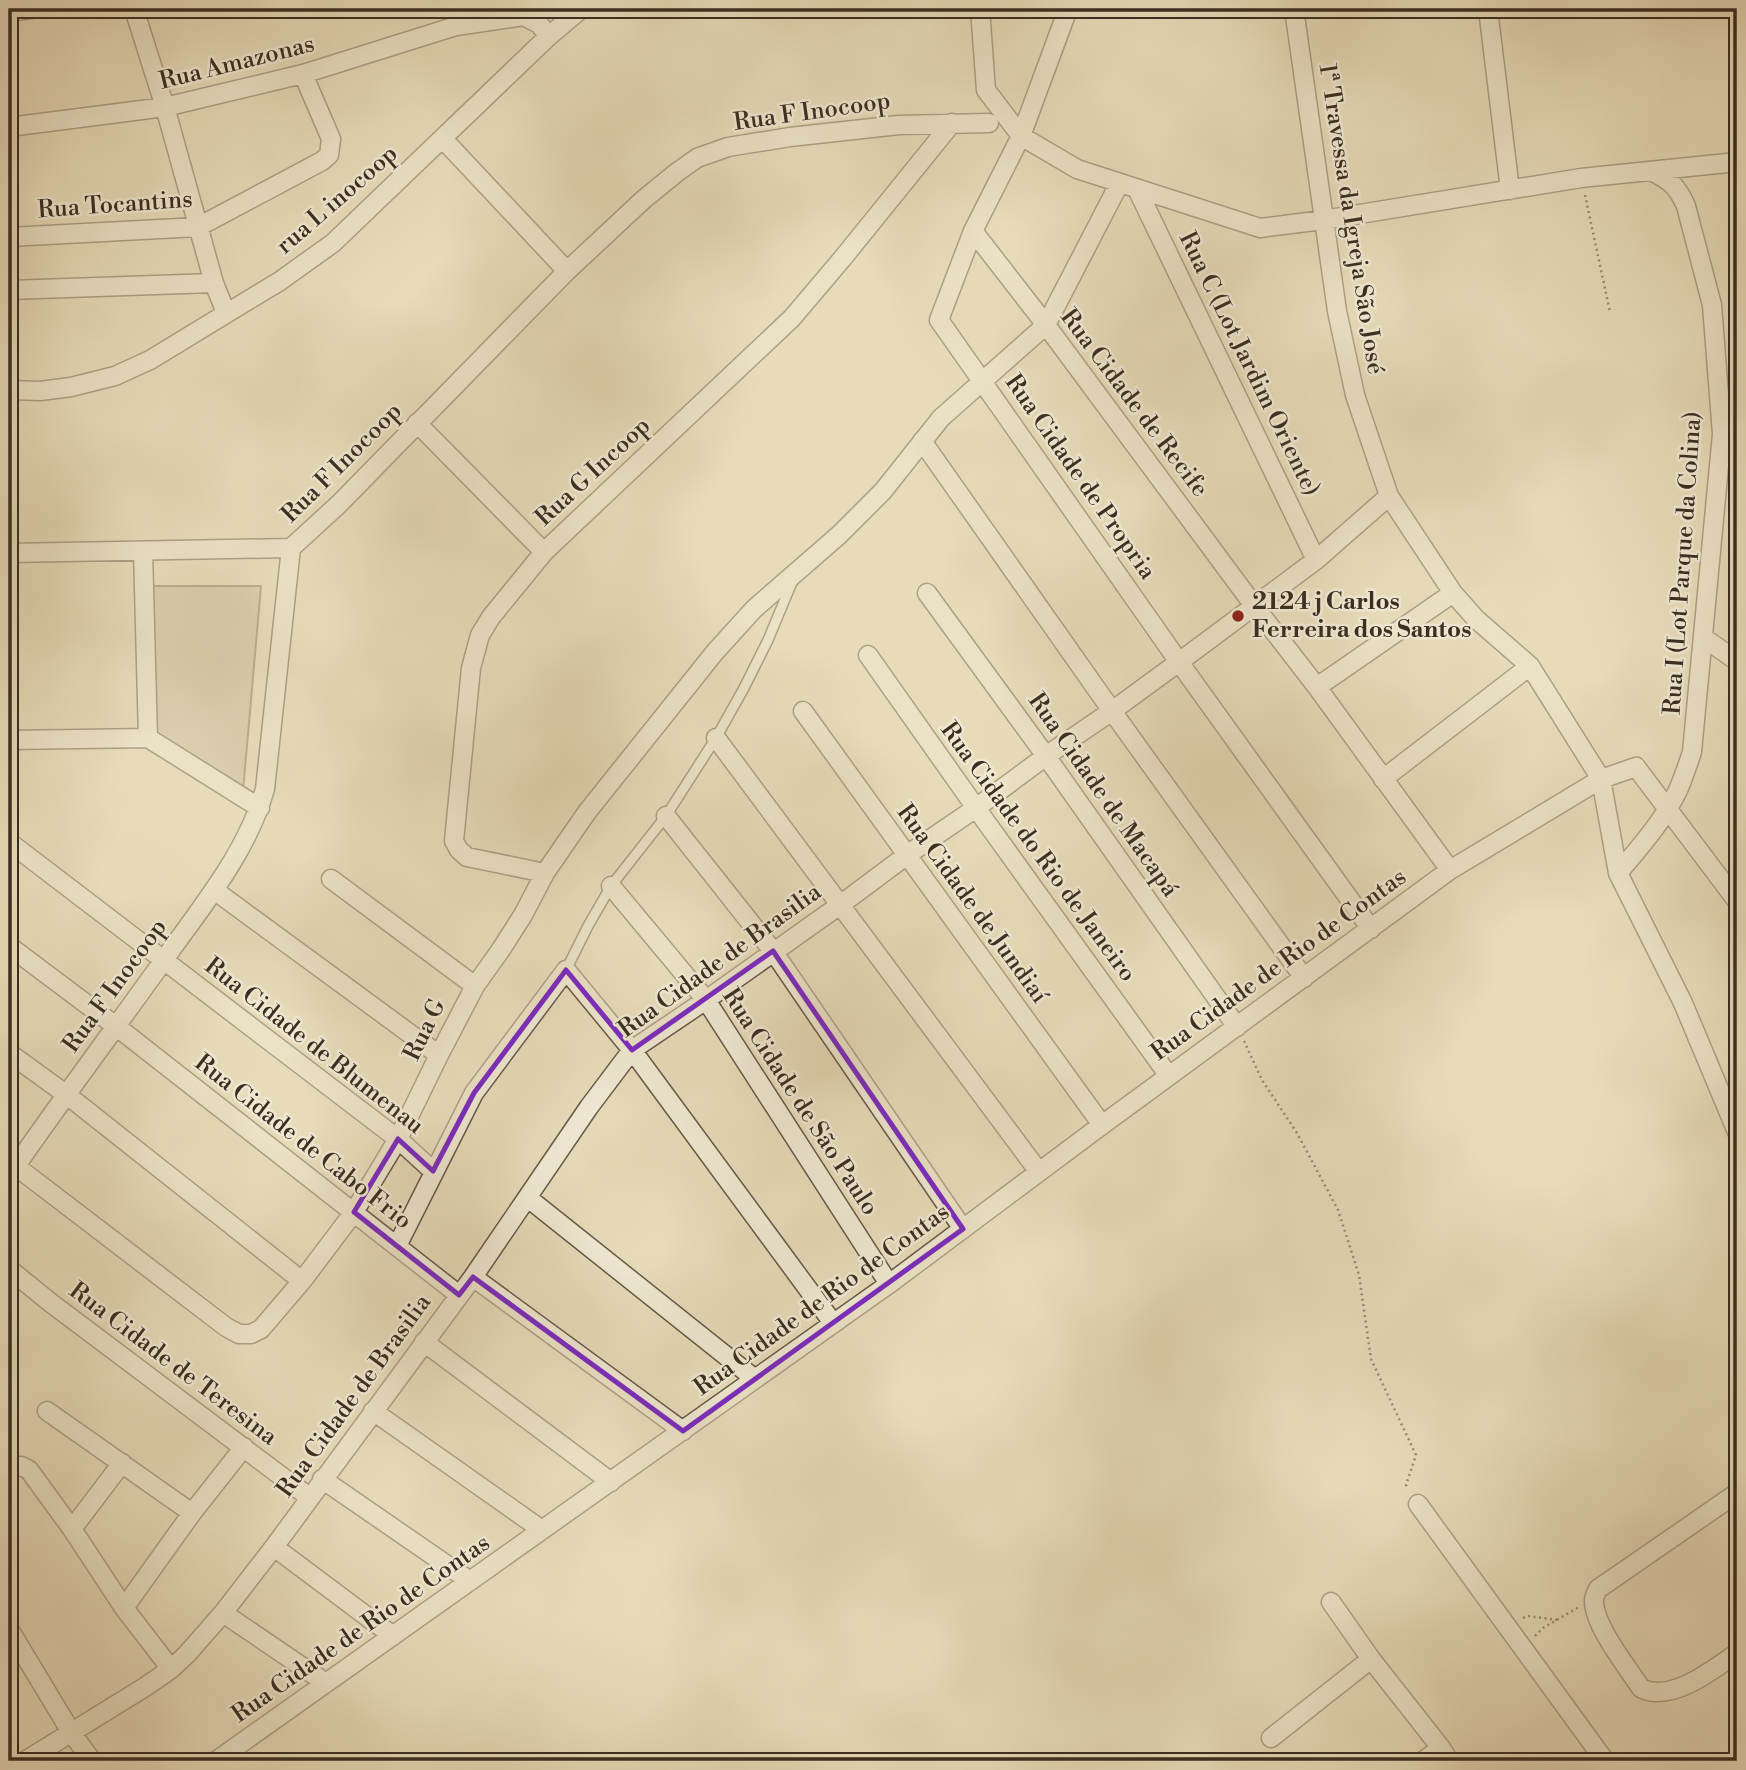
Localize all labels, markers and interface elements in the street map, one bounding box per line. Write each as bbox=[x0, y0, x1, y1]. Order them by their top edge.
street label: Rua Amazonas bbox=[156, 29, 318, 97]
street label: 1ª Travessa da Igreja São José bbox=[1312, 62, 1390, 376]
street label: Rua F Inocoop bbox=[732, 86, 892, 138]
street label: rua L inocoop bbox=[270, 139, 404, 261]
street label: Rua Tocantins bbox=[36, 185, 194, 225]
street label: Rua C (Lot Jardim Oriente) bbox=[1172, 227, 1326, 501]
street label: Rua Cidade de Recife bbox=[1053, 303, 1215, 503]
street label: Rua Cidade de Propria bbox=[998, 369, 1163, 586]
street label: Rua F Inocoop bbox=[276, 397, 408, 529]
street label: Rua I (Lot Parque da Colina) bbox=[1657, 410, 1709, 716]
street label: Rua G Incoop bbox=[529, 411, 657, 533]
place label: 2124 j Carlos Ferreira dos Santos bbox=[1252, 587, 1471, 645]
marker: 2124 j Carlos Ferreira dos Santos bbox=[1230, 608, 1246, 624]
street label: Rua Cidade de Macapá bbox=[1021, 687, 1185, 904]
street label: Rua Cidade do Rio de Janeiro bbox=[934, 716, 1142, 988]
street label: Rua Cidade de Jundiaí bbox=[890, 799, 1055, 1010]
street label: Rua Cidade de Rio de Contas bbox=[1145, 862, 1413, 1068]
street label: Rua Cidade de Brasilia bbox=[613, 877, 828, 1045]
street label: Rua F Inocoop bbox=[56, 913, 174, 1059]
street label: Rua Cidade de Blumenau bbox=[198, 951, 430, 1141]
street label: Rua Cidade de São Paulo bbox=[715, 983, 885, 1221]
street label: Rua G bbox=[397, 994, 453, 1066]
street label: Rua Cidade de Cabo Frio bbox=[188, 1048, 418, 1236]
street label: Rua Cidade de Rio de Contas bbox=[688, 1197, 956, 1403]
street label: Rua Cidade de Teresina bbox=[63, 1276, 284, 1453]
street label: Rua Cidade de Brasilia bbox=[270, 1288, 438, 1503]
street label: Rua Cidade de Rio de Contas bbox=[226, 1528, 496, 1730]

